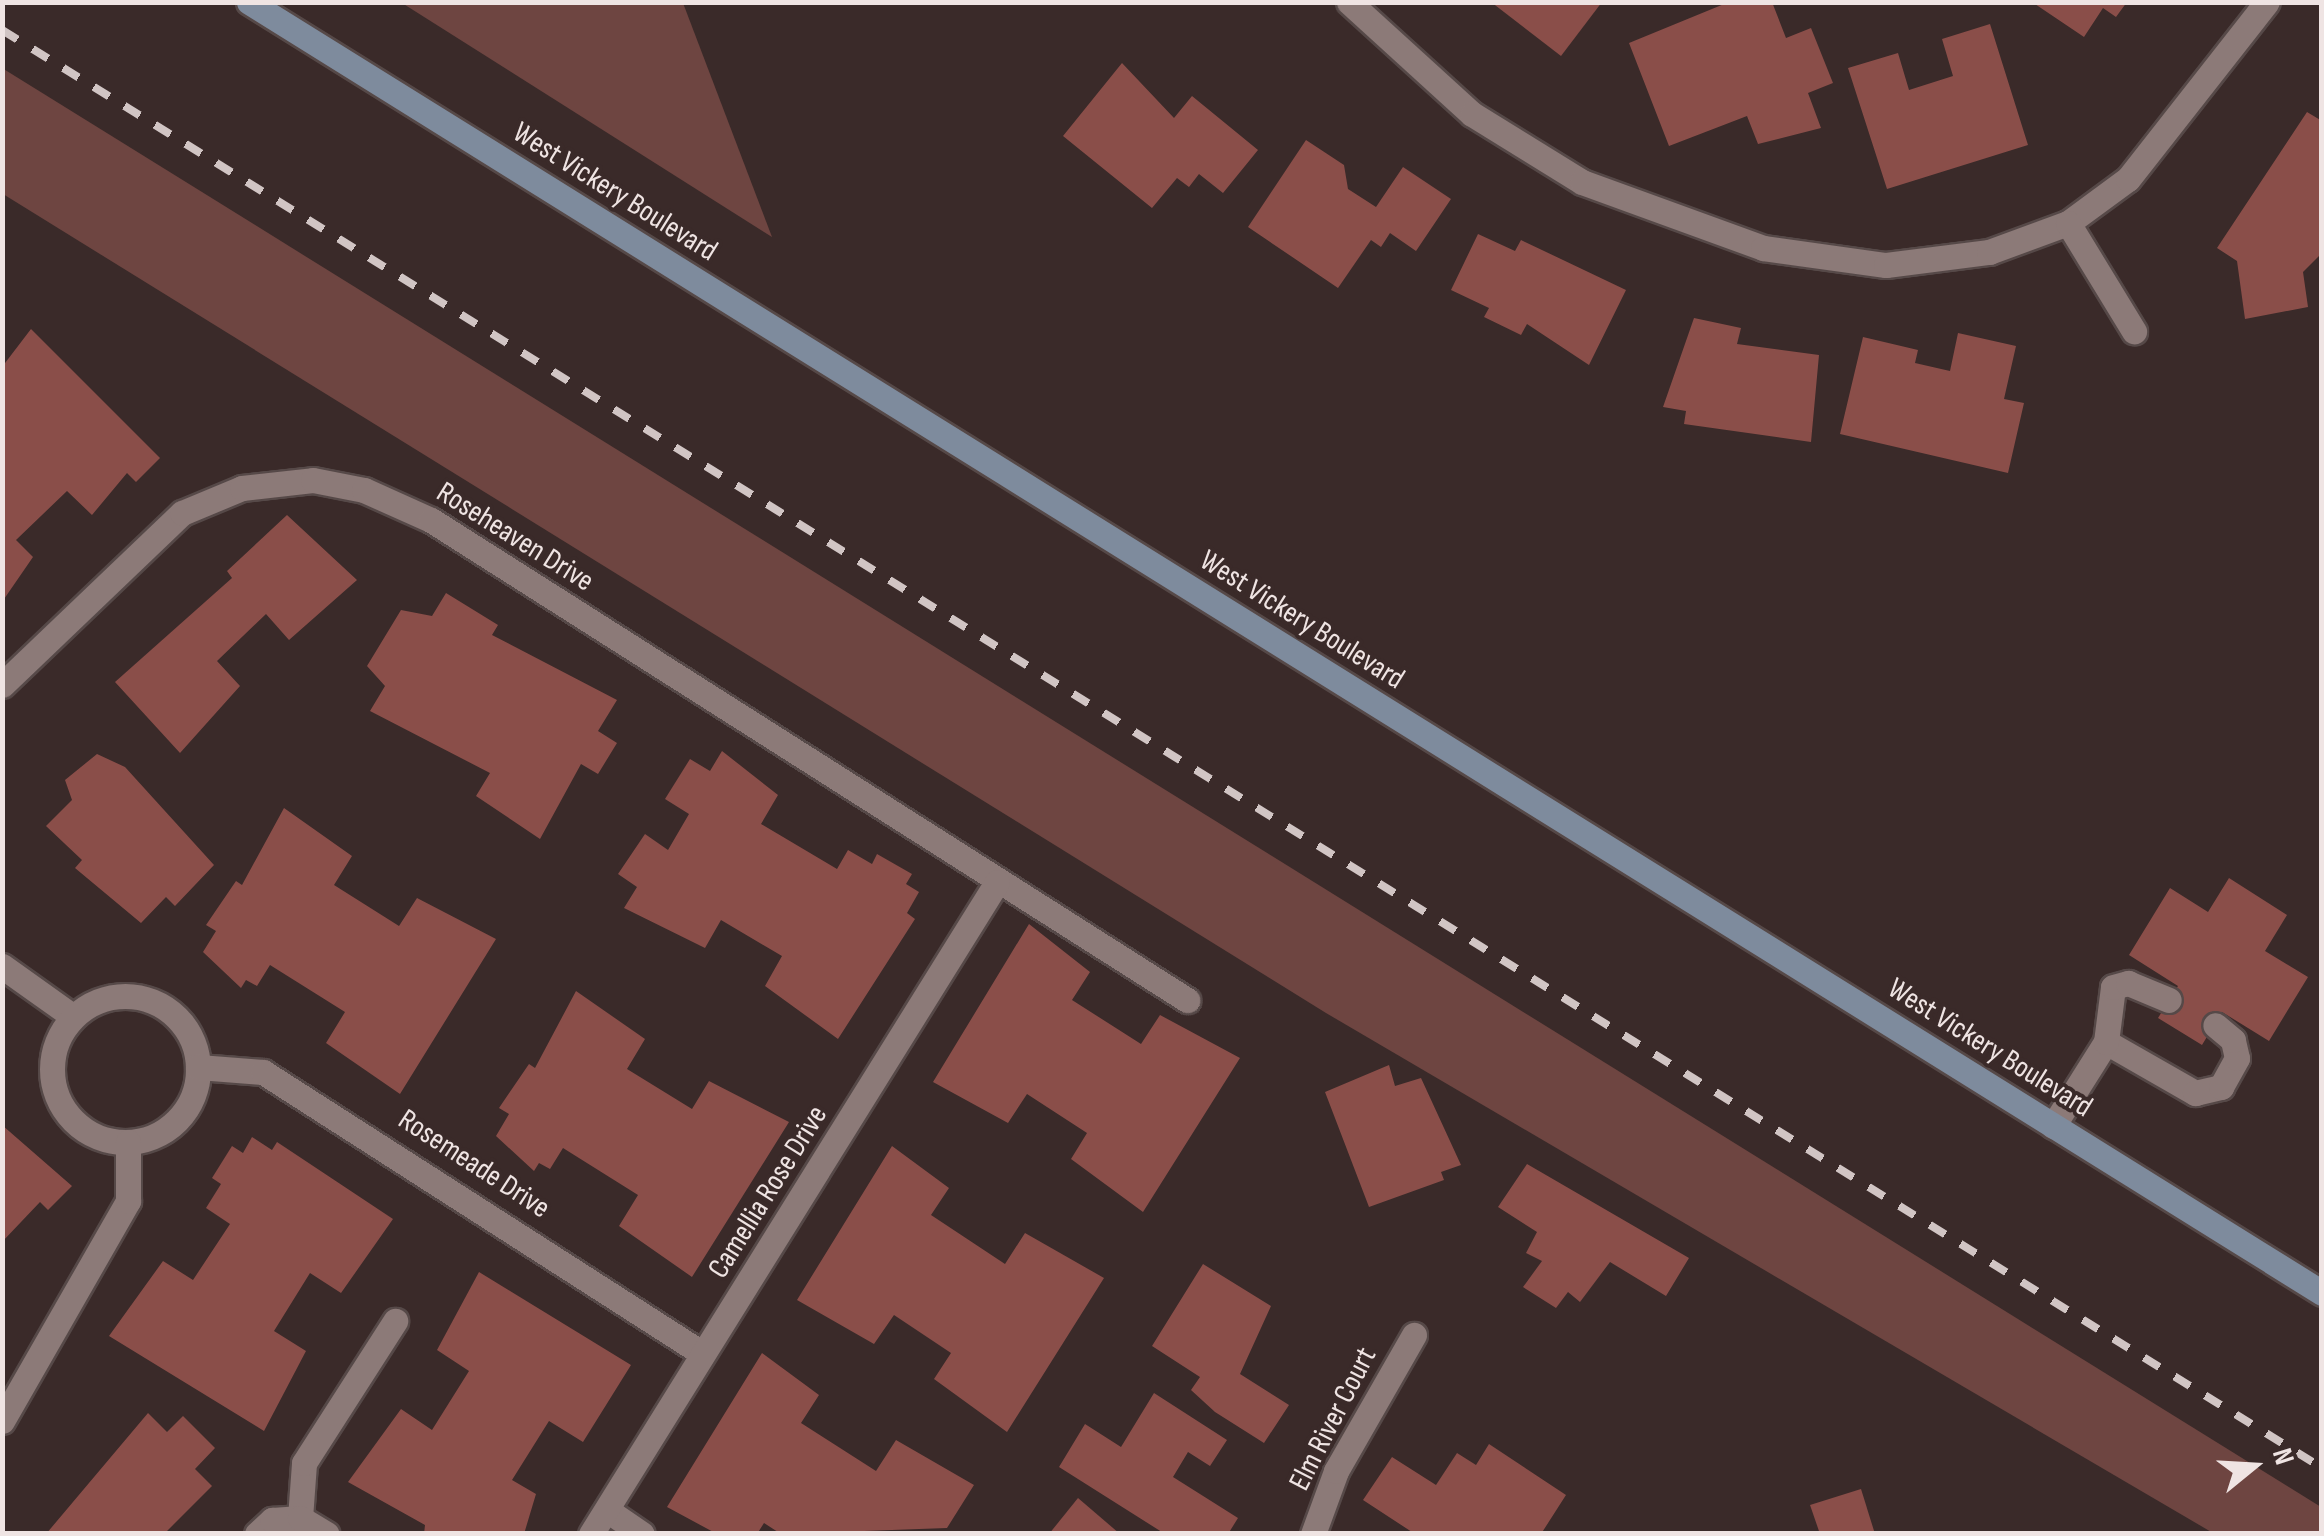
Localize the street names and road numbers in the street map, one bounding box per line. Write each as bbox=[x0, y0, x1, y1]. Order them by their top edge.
street label: West Vickery Boulevard bbox=[506, 115, 724, 269]
street label: Roseheaven Drive bbox=[430, 474, 600, 600]
street label: West Vickery Boulevard bbox=[1193, 543, 1411, 697]
street label: West Vickery Boulevard bbox=[1881, 971, 2099, 1125]
street label: Camellia Rose Drive bbox=[701, 1099, 835, 1285]
street label: Rosemeade Drive bbox=[391, 1102, 557, 1226]
street label: Elm River Court bbox=[1282, 1342, 1384, 1496]

